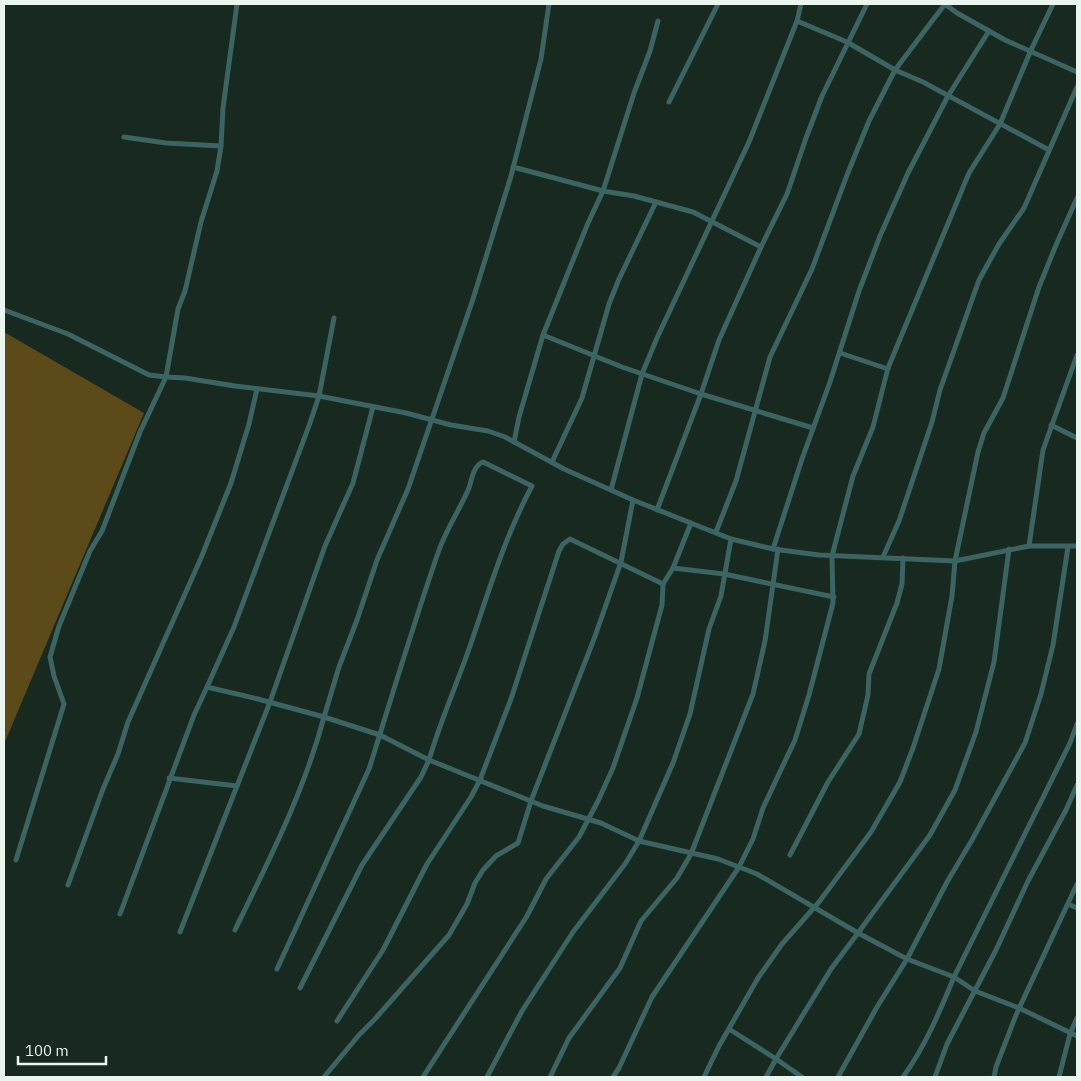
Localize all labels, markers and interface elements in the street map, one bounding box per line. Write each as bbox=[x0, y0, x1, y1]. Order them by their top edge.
scale bar bbox=[18, 1034, 105, 1066]
text: 100 m bbox=[25, 1041, 69, 1060]

